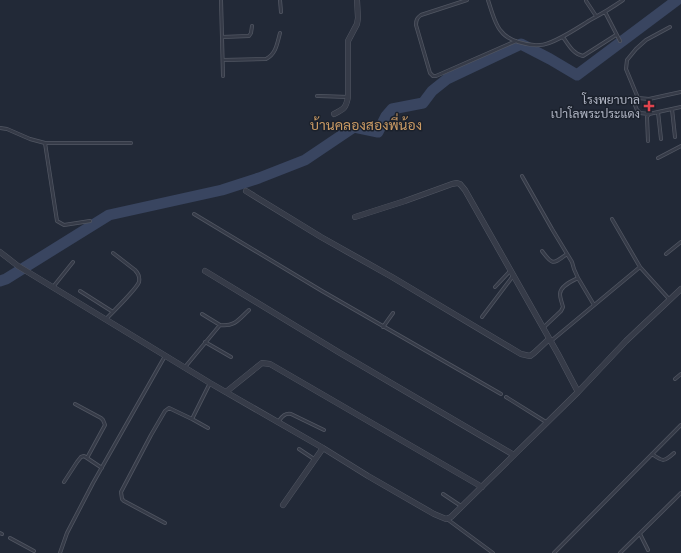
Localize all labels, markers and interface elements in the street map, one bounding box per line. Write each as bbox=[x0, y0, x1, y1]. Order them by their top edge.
place label: โรงพยาบาล เปาโลพระประแดง bbox=[551, 92, 640, 121]
marker: โรงพยาบาล เปาโลพระประแดง bbox=[643, 100, 655, 112]
district label: บ้านคลองสองพี่น้อง bbox=[310, 113, 422, 134]

